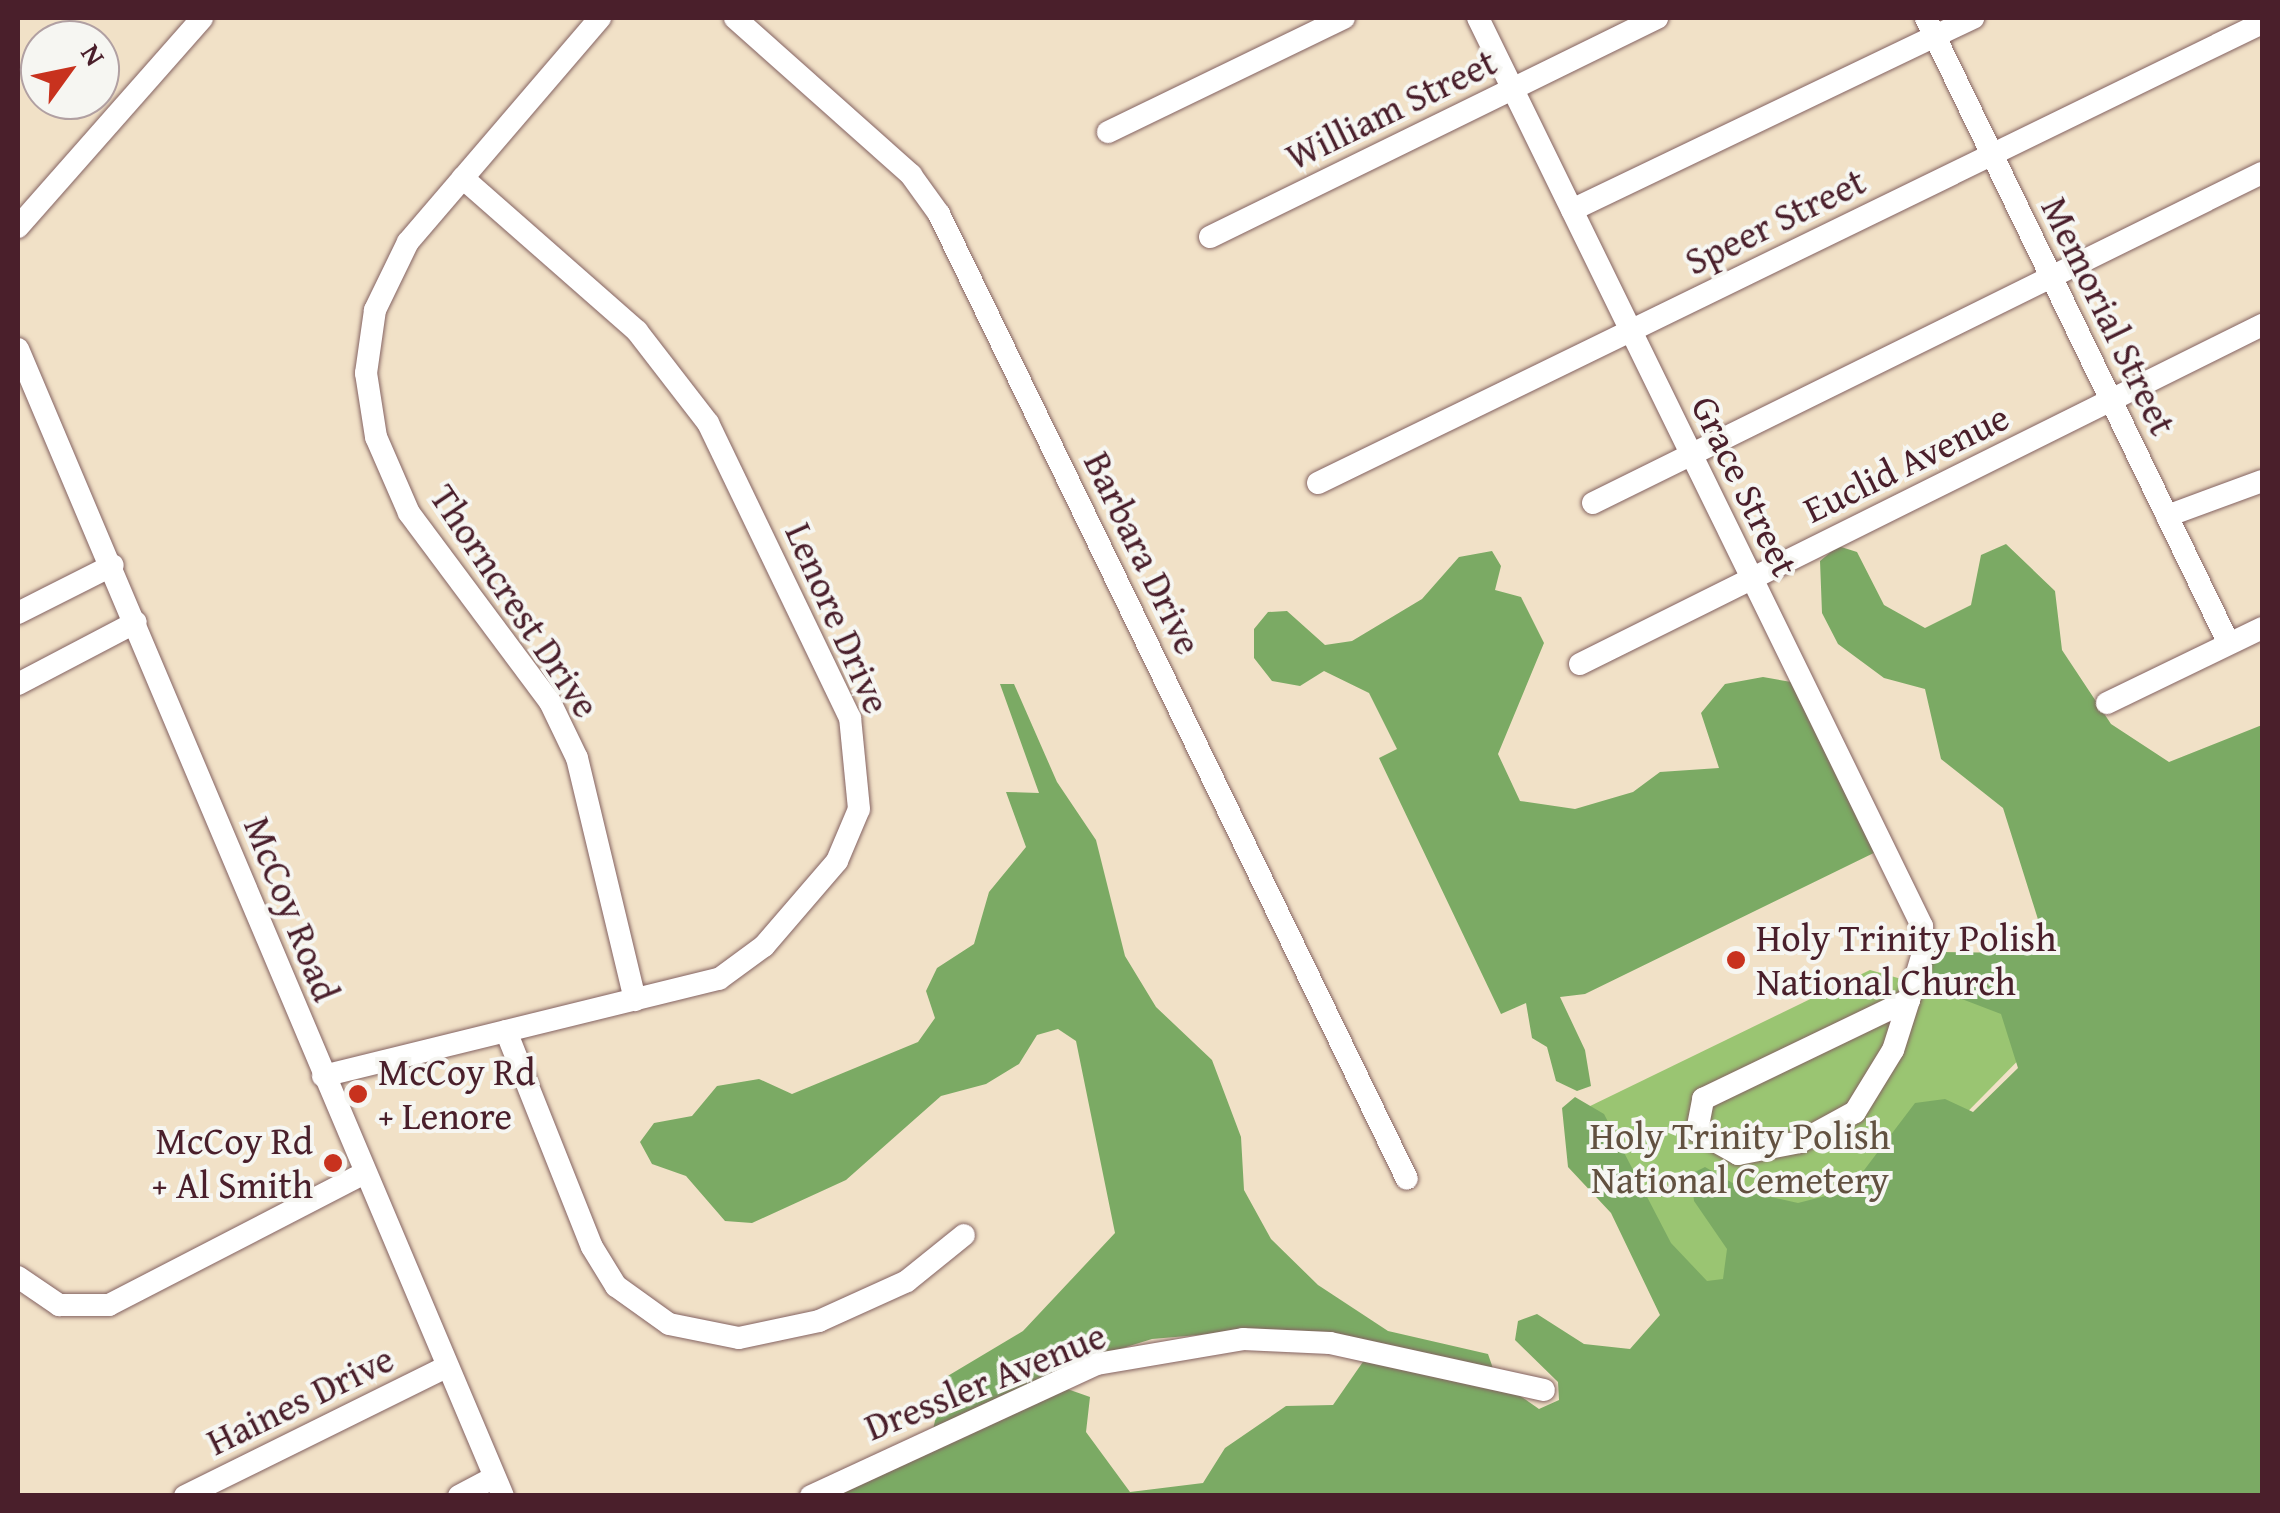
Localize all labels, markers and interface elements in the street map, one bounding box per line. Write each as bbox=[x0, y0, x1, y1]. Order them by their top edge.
north arrow bbox=[20, 20, 120, 120]
text: N bbox=[72, 35, 116, 73]
street label: William Street bbox=[1278, 38, 1504, 180]
street label: Speer Street bbox=[1677, 158, 1873, 284]
street label: Memorial Street bbox=[2032, 190, 2186, 442]
street label: Grace Street bbox=[1682, 388, 1808, 584]
street label: Euclid Avenue bbox=[1796, 394, 2016, 532]
street label: Barbara Drive bbox=[1074, 444, 1212, 662]
street label: Thorncrest Drive bbox=[420, 476, 610, 726]
street label: Lenore Drive bbox=[776, 516, 900, 720]
street label: McCoy Road bbox=[234, 810, 350, 1008]
place label: Holy Trinity Polish National Church bbox=[1756, 915, 2056, 1004]
marker: Holy Trinity Polish National Church bbox=[1725, 949, 1747, 971]
place label: McCoy Rd + Lenore bbox=[378, 1049, 535, 1138]
marker: McCoy Rd + Lenore bbox=[347, 1083, 369, 1105]
park label: Holy Trinity Polish National Cemetery bbox=[1590, 1113, 1890, 1202]
place label: McCoy Rd + Al Smith bbox=[152, 1118, 313, 1208]
marker: McCoy Rd + Al Smith bbox=[322, 1152, 344, 1174]
street label: Dressler Avenue bbox=[858, 1312, 1112, 1450]
street label: Haines Drive bbox=[199, 1335, 401, 1465]

